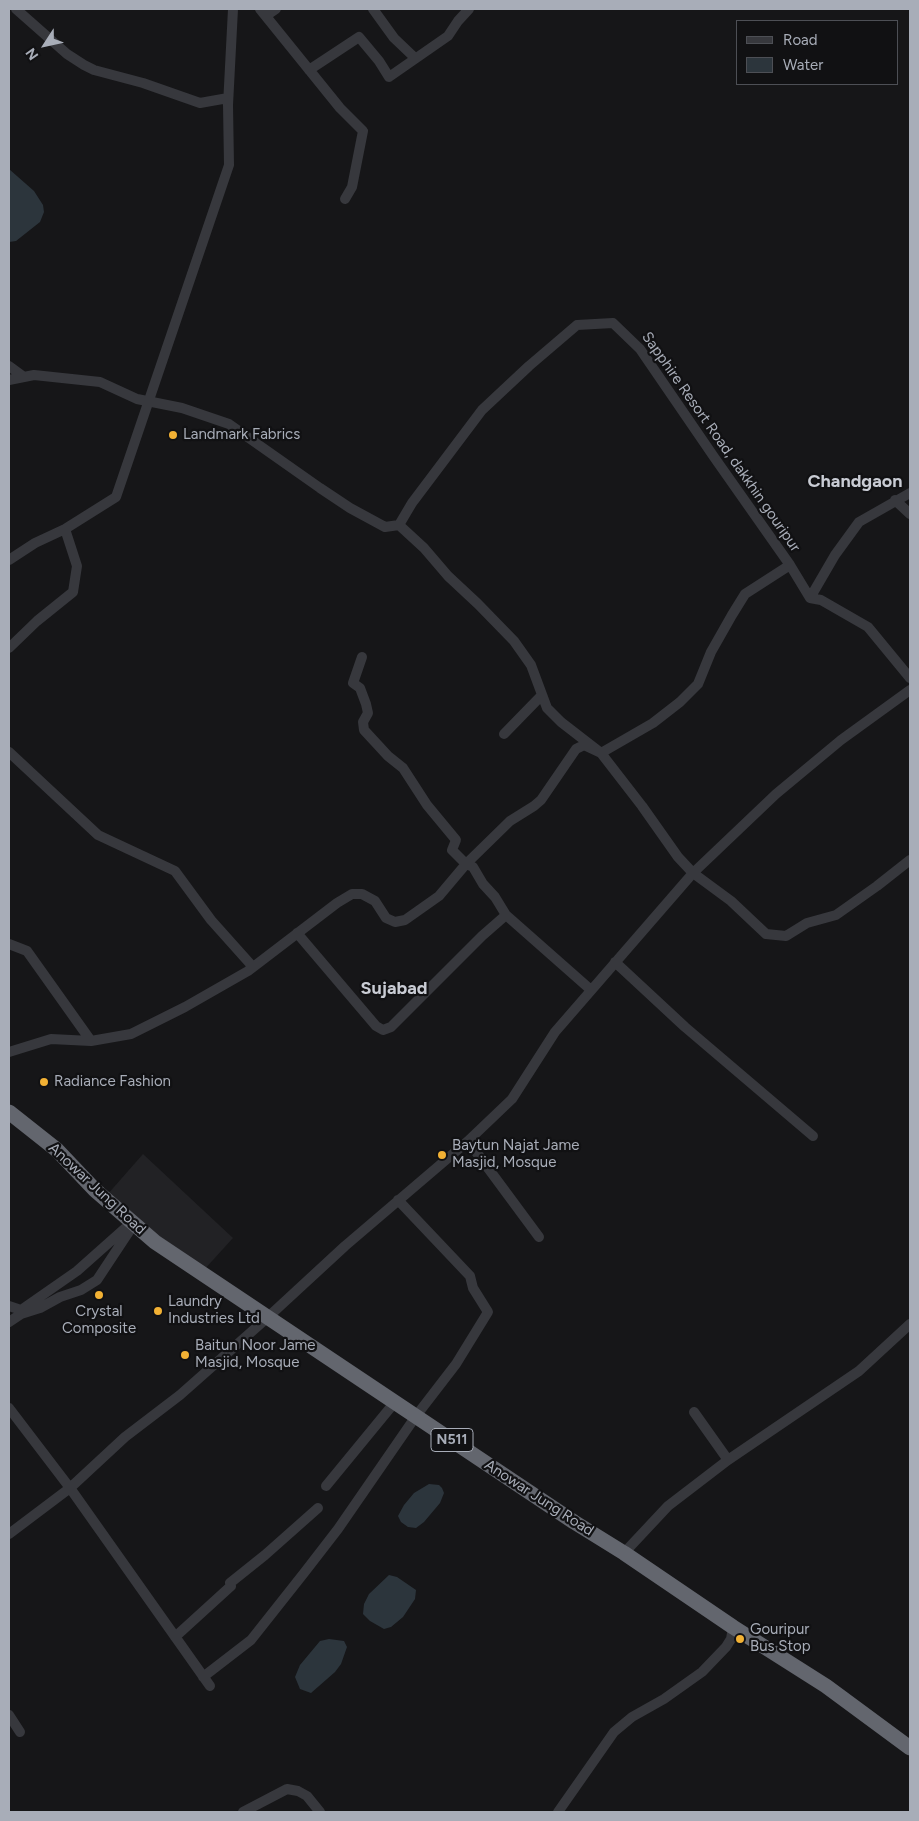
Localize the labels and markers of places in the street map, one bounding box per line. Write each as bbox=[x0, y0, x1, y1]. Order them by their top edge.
place label: Landmark Fabrics bbox=[183, 426, 300, 444]
marker: Landmark Fabrics bbox=[167, 429, 179, 441]
place label: Radiance Fashion bbox=[54, 1073, 171, 1091]
marker: Radiance Fashion bbox=[38, 1076, 50, 1088]
place label: Baytun Najat Jame Masjid, Mosque bbox=[452, 1137, 579, 1172]
marker: Baytun Najat Jame Masjid, Mosque bbox=[436, 1149, 448, 1161]
marker: Crystal Composite bbox=[93, 1289, 105, 1301]
place label: Laundry Industries Ltd bbox=[168, 1293, 260, 1328]
place label: Crystal Composite bbox=[62, 1303, 136, 1338]
marker: Laundry Industries Ltd bbox=[152, 1305, 164, 1317]
place label: Baitun Noor Jame Masjid, Mosque bbox=[195, 1337, 316, 1372]
marker: Baitun Noor Jame Masjid, Mosque bbox=[179, 1349, 191, 1361]
place label: Gouripur Bus Stop bbox=[750, 1621, 811, 1656]
marker: Gouripur Bus Stop bbox=[734, 1633, 746, 1645]

